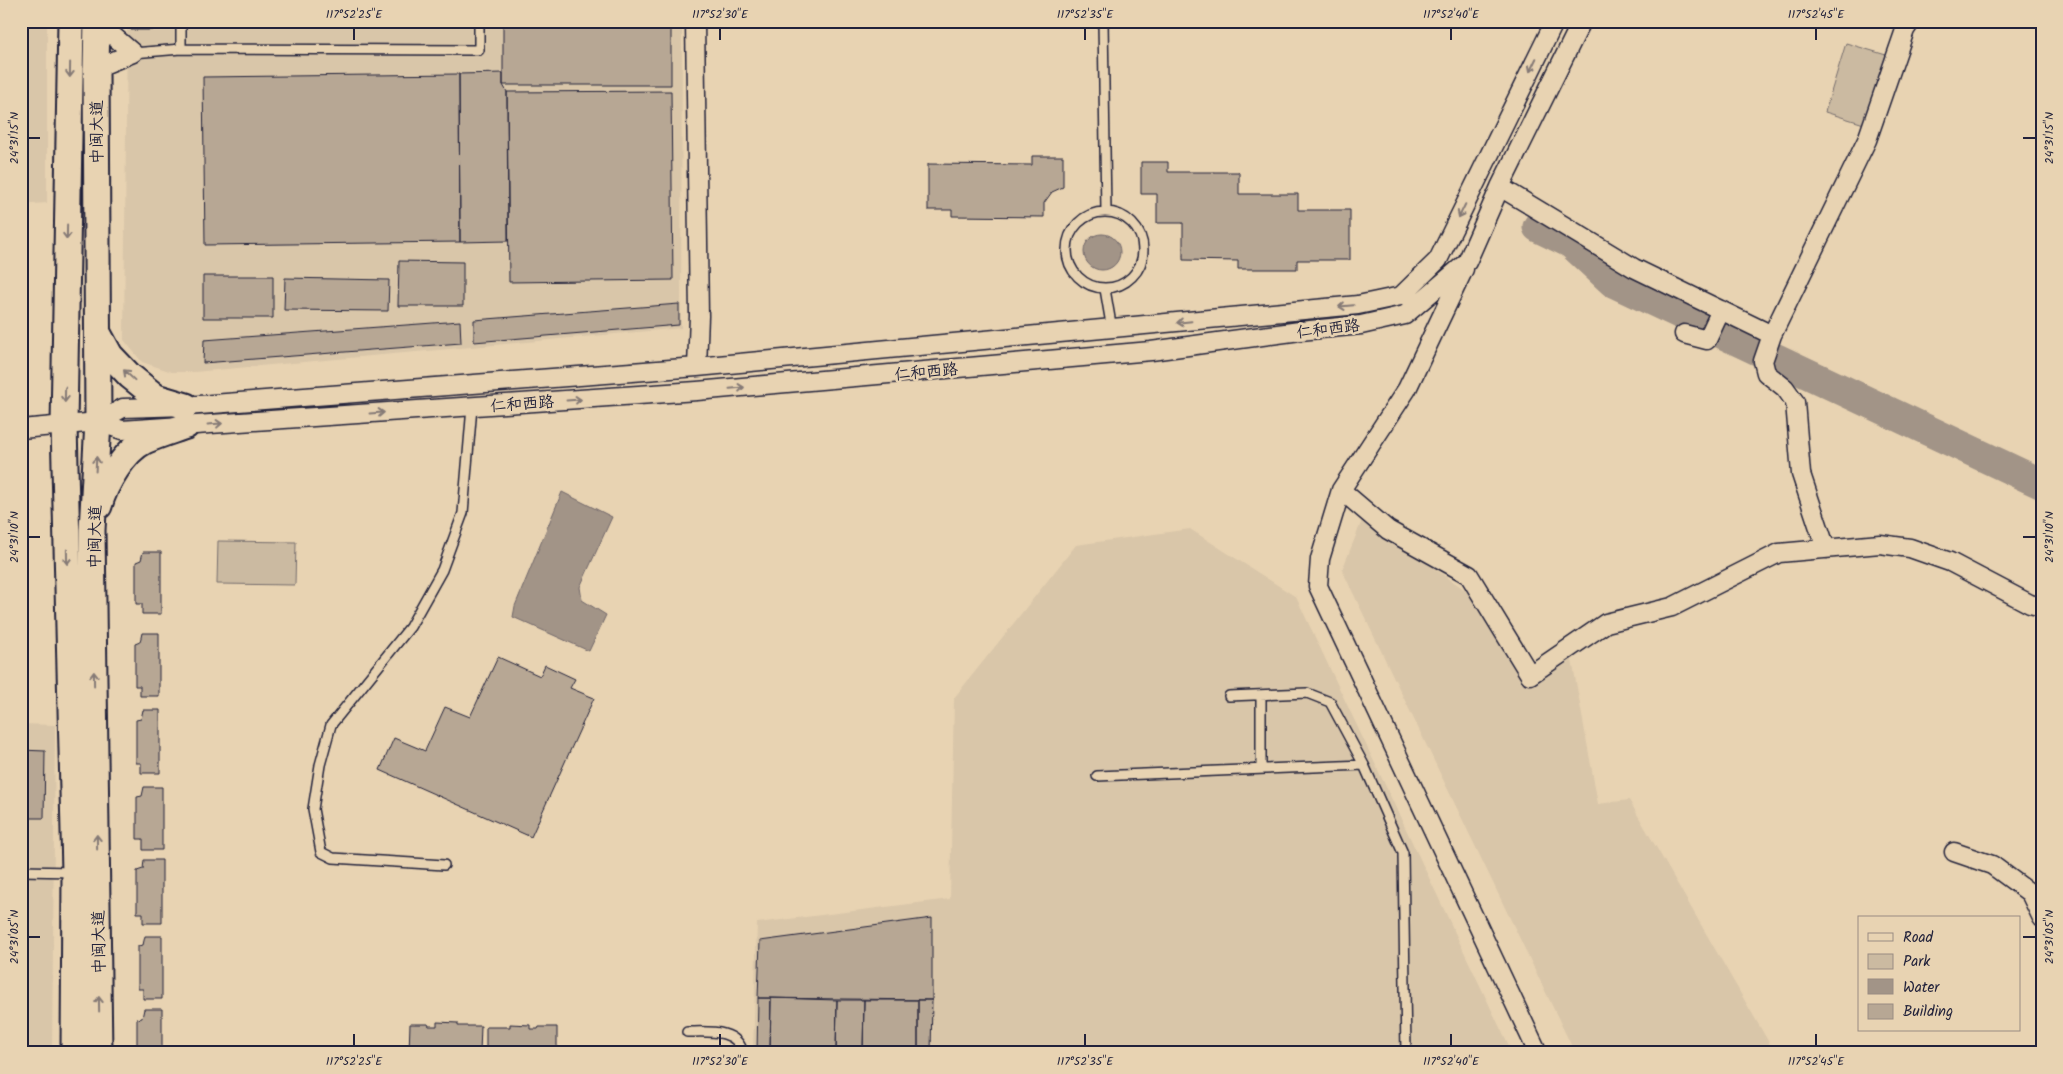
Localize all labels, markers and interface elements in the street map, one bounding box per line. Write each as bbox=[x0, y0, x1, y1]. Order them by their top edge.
text: 117°52'25"E bbox=[326, 5, 383, 24]
text: 117°52'30"E bbox=[692, 5, 749, 24]
text: 117°52'35"E bbox=[1057, 5, 1114, 24]
text: 117°52'40"E bbox=[1423, 5, 1480, 24]
text: 117°52'45"E bbox=[1788, 5, 1845, 24]
one-way arrow bbox=[1528, 57, 1537, 72]
one-way arrow bbox=[65, 62, 75, 78]
street label: 中闽大道 bbox=[85, 100, 110, 164]
text: 24°31'15"N bbox=[5, 112, 24, 164]
text: 24°31'15"N bbox=[2040, 112, 2059, 164]
one-way arrow bbox=[1457, 203, 1466, 218]
one-way arrow bbox=[62, 224, 72, 240]
one-way arrow bbox=[1338, 302, 1354, 311]
street label: 仁和西路 bbox=[1295, 313, 1361, 346]
one-way arrow bbox=[1176, 317, 1192, 326]
street label: 仁和西路 bbox=[893, 357, 959, 388]
one-way arrow bbox=[123, 369, 135, 381]
one-way arrow bbox=[728, 383, 744, 392]
one-way arrow bbox=[60, 386, 70, 403]
street label: 仁和西路 bbox=[489, 390, 555, 419]
one-way arrow bbox=[566, 395, 582, 404]
one-way arrow bbox=[369, 409, 385, 418]
one-way arrow bbox=[207, 420, 223, 429]
one-way arrow bbox=[91, 456, 100, 472]
street label: 中闽大道 bbox=[82, 505, 109, 569]
text: 24°31'10"N bbox=[5, 511, 24, 563]
text: 24°31'10"N bbox=[2040, 511, 2059, 563]
one-way arrow bbox=[63, 549, 72, 565]
one-way arrow bbox=[89, 671, 99, 688]
one-way arrow bbox=[92, 834, 101, 850]
text: 24°31'05"N bbox=[5, 910, 24, 964]
street label: 中闽大道 bbox=[86, 910, 113, 974]
text: 24°31'05"N bbox=[2040, 910, 2059, 964]
legend bbox=[1858, 916, 2020, 1032]
text: Road bbox=[1903, 926, 1934, 950]
text: Park bbox=[1903, 950, 1931, 974]
text: Water bbox=[1903, 976, 1940, 1000]
one-way arrow bbox=[94, 996, 104, 1012]
text: Building bbox=[1903, 1000, 1953, 1024]
text: 117°52'25"E bbox=[326, 1052, 383, 1071]
text: 117°52'30"E bbox=[692, 1052, 749, 1071]
text: 117°52'35"E bbox=[1057, 1052, 1114, 1071]
text: 117°52'40"E bbox=[1423, 1052, 1480, 1071]
text: 117°52'45"E bbox=[1788, 1052, 1845, 1071]

